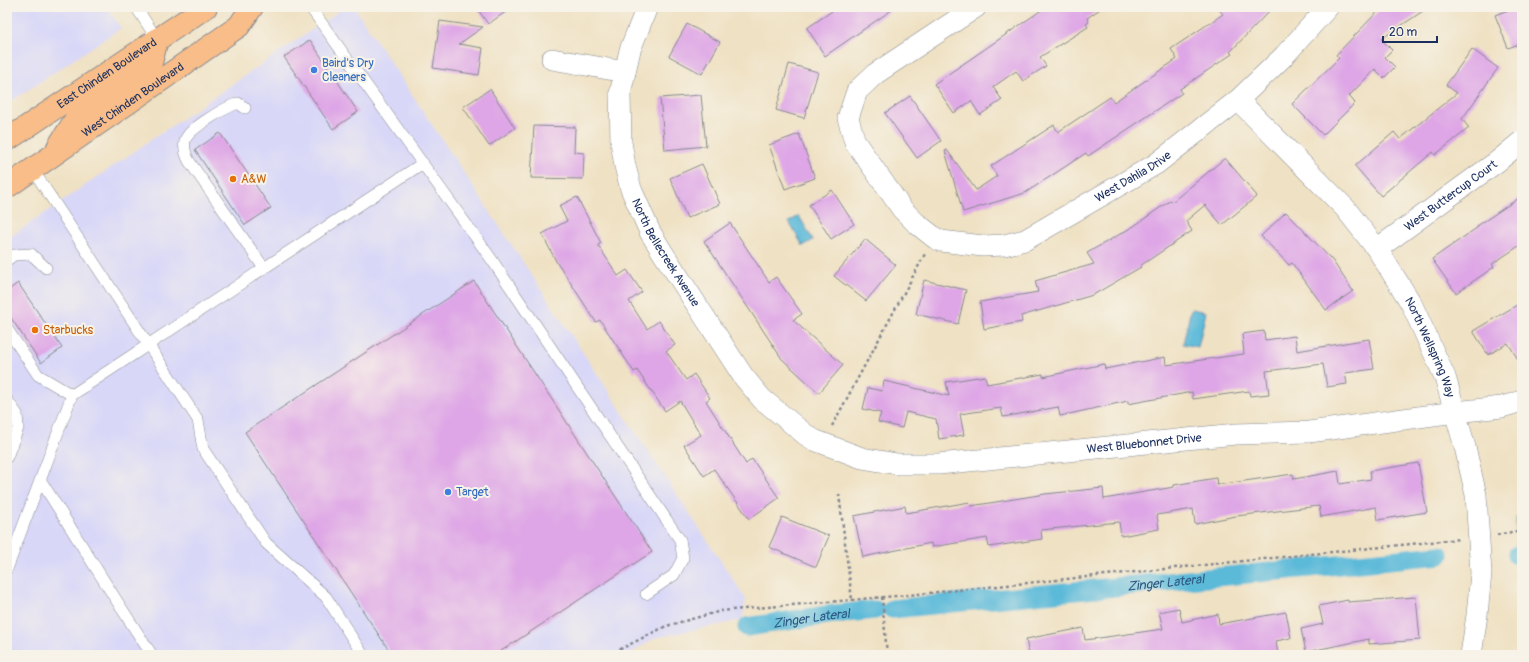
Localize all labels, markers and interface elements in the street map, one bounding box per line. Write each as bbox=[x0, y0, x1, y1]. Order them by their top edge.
scale bar bbox=[1383, 18, 1437, 44]
text: 20 m bbox=[1389, 25, 1418, 40]
street label: East Chinden Boulevard bbox=[54, 35, 160, 112]
place label: Baird's Dry Cleaners bbox=[322, 56, 374, 85]
street label: West Chinden Boulevard bbox=[79, 59, 187, 141]
marker: Baird's Dry Cleaners bbox=[309, 65, 319, 75]
street label: West Dahlia Drive bbox=[1092, 148, 1174, 206]
street label: West Buttercup Court bbox=[1401, 157, 1500, 235]
place label: A&W bbox=[241, 172, 267, 187]
marker: A&W bbox=[228, 174, 238, 184]
street label: North Bellecreek Avenue bbox=[628, 196, 703, 310]
street label: North Wellspring Way bbox=[1401, 294, 1457, 399]
place label: Starbucks bbox=[43, 323, 94, 338]
marker: Starbucks bbox=[30, 325, 40, 335]
street label: West Bluebonnet Drive bbox=[1086, 431, 1202, 457]
place label: Target bbox=[456, 485, 489, 500]
marker: Target bbox=[443, 487, 453, 497]
water label: Zinger Lateral bbox=[1126, 571, 1207, 595]
water label: Zinger Lateral bbox=[772, 605, 852, 632]

